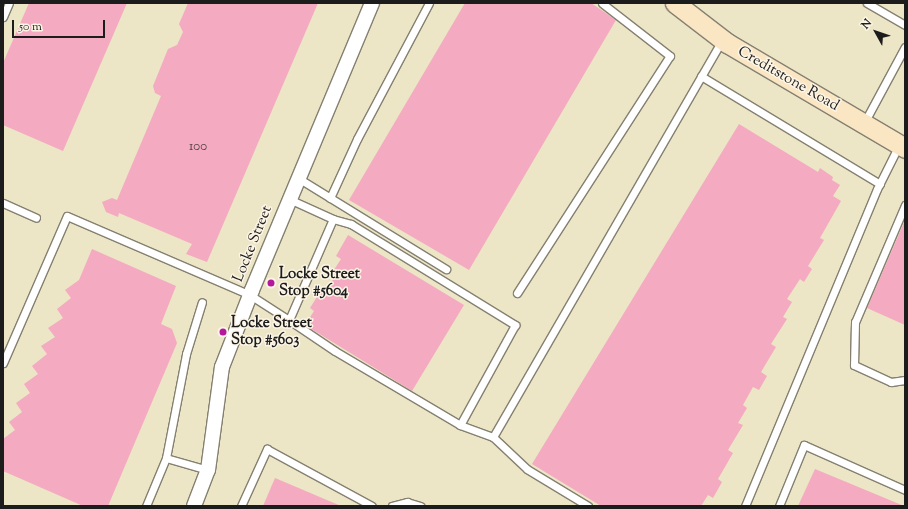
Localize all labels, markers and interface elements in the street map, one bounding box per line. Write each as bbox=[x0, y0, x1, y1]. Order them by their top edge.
scale bar bbox=[14, 12, 107, 38]
north arrow bbox=[856, 12, 896, 52]
text: N bbox=[858, 16, 876, 33]
text: 50 m bbox=[19, 18, 42, 36]
street label: Creditstone Road bbox=[734, 43, 842, 115]
house number: 100 bbox=[189, 139, 207, 155]
street label: Locke Street bbox=[230, 203, 276, 285]
place label: Locke Street Stop #5604 bbox=[279, 265, 360, 300]
marker: Locke Street Stop #5604 bbox=[266, 278, 276, 288]
place label: Locke Street Stop #5603 bbox=[231, 314, 312, 349]
marker: Locke Street Stop #5603 bbox=[218, 327, 228, 337]

